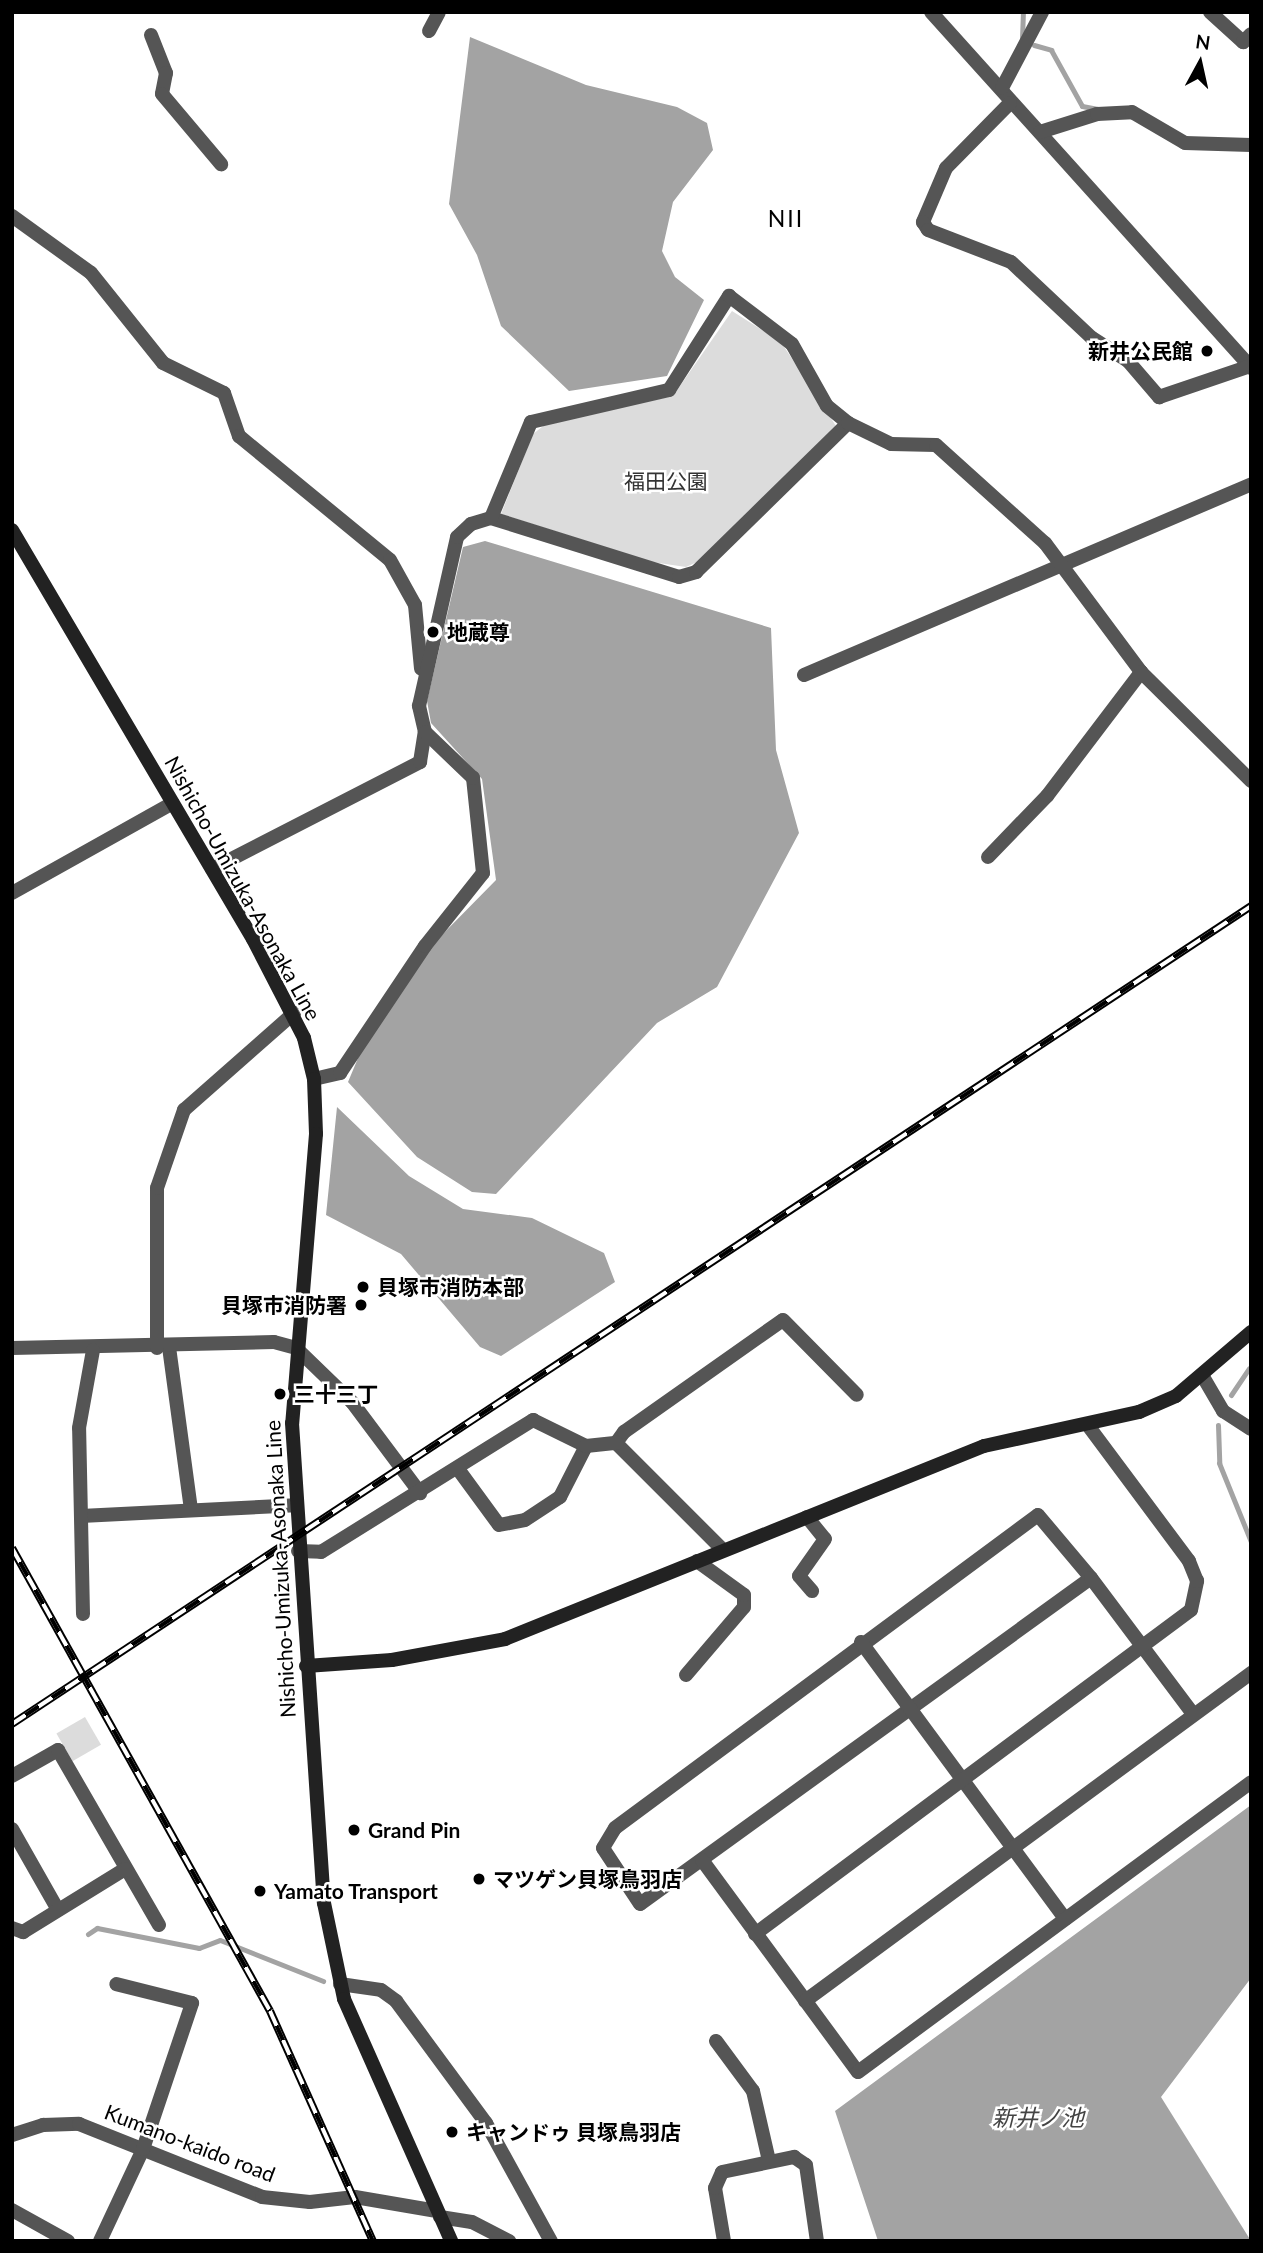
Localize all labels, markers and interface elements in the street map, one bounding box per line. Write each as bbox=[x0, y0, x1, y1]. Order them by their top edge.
north arrow bbox=[1165, 28, 1235, 98]
text: N bbox=[1194, 29, 1212, 54]
district label: NII bbox=[768, 204, 804, 232]
place label: 新井公民館 bbox=[1088, 338, 1193, 364]
marker: 新井公民館 bbox=[1199, 343, 1215, 359]
park label: 福田公園 bbox=[624, 468, 708, 494]
place label: 地蔵尊 bbox=[447, 619, 510, 645]
marker: 地蔵尊 bbox=[425, 624, 441, 640]
street label: Nishicho-Umizuka-Asonaka Line bbox=[160, 751, 326, 1025]
place label: 貝塚市消防本部 bbox=[377, 1274, 524, 1300]
marker: 貝塚市消防本部 bbox=[355, 1279, 371, 1295]
place label: 貝塚市消防署 bbox=[221, 1292, 347, 1318]
marker: 貝塚市消防署 bbox=[353, 1297, 369, 1313]
place label: 三十三丁 bbox=[294, 1381, 378, 1407]
marker: 三十三丁 bbox=[272, 1386, 288, 1402]
street label: Nishicho-Umizuka-Asonaka Line bbox=[260, 1419, 300, 1719]
place label: Grand Pin bbox=[368, 1817, 460, 1843]
marker: Grand Pin bbox=[346, 1822, 362, 1838]
place label: マツゲン貝塚鳥羽店 bbox=[493, 1866, 682, 1892]
marker: マツゲン貝塚鳥羽店 bbox=[471, 1871, 487, 1887]
place label: Yamato Transport bbox=[274, 1878, 438, 1904]
marker: Yamato Transport bbox=[252, 1883, 268, 1899]
street label: Kumano-kaido road bbox=[101, 2099, 279, 2187]
water label: 新井ノ池 bbox=[992, 2103, 1084, 2131]
place label: キャンドゥ 貝塚鳥羽店 bbox=[466, 2119, 681, 2145]
marker: キャンドゥ 貝塚鳥羽店 bbox=[444, 2124, 460, 2140]

